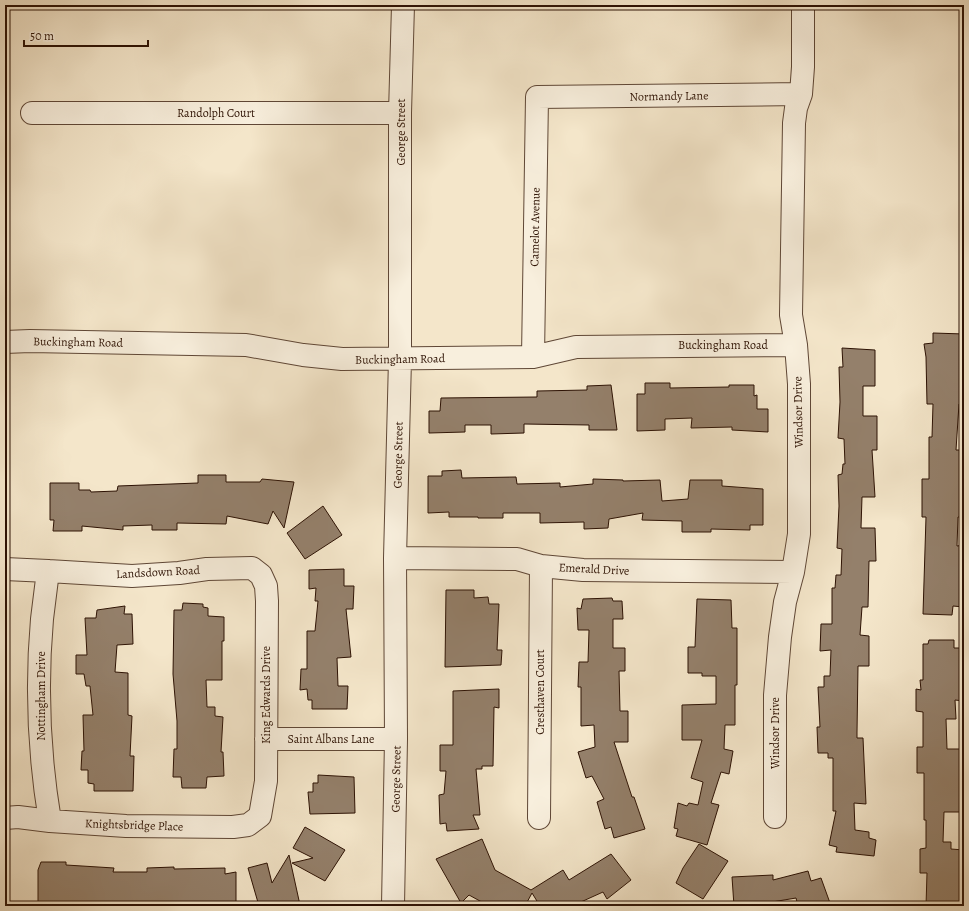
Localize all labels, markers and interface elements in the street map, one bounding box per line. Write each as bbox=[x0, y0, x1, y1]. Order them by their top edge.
scale bar bbox=[24, 22, 148, 48]
text: 50 m bbox=[30, 28, 54, 44]
street label: Normandy Lane bbox=[629, 87, 709, 105]
street label: George Street bbox=[393, 98, 409, 166]
street label: Randolph Court bbox=[177, 105, 255, 121]
street label: Camelot Avenue bbox=[526, 187, 544, 267]
street label: Buckingham Road bbox=[33, 333, 124, 351]
street label: Buckingham Road bbox=[678, 337, 769, 353]
street label: Buckingham Road bbox=[355, 350, 446, 368]
street label: Windsor Drive bbox=[789, 376, 807, 449]
street label: George Street bbox=[389, 421, 407, 489]
street label: Emerald Drive bbox=[558, 559, 630, 579]
street label: Landsdown Road bbox=[116, 562, 201, 582]
street label: King Edwards Drive bbox=[258, 646, 274, 744]
street label: Cresthaven Court bbox=[532, 649, 548, 735]
street label: Nottingham Drive bbox=[33, 651, 49, 741]
street label: Windsor Drive bbox=[767, 697, 783, 770]
street label: Saint Albans Lane bbox=[288, 731, 374, 747]
street label: George Street bbox=[387, 745, 405, 813]
street label: Knightsbridge Place bbox=[85, 815, 183, 835]

